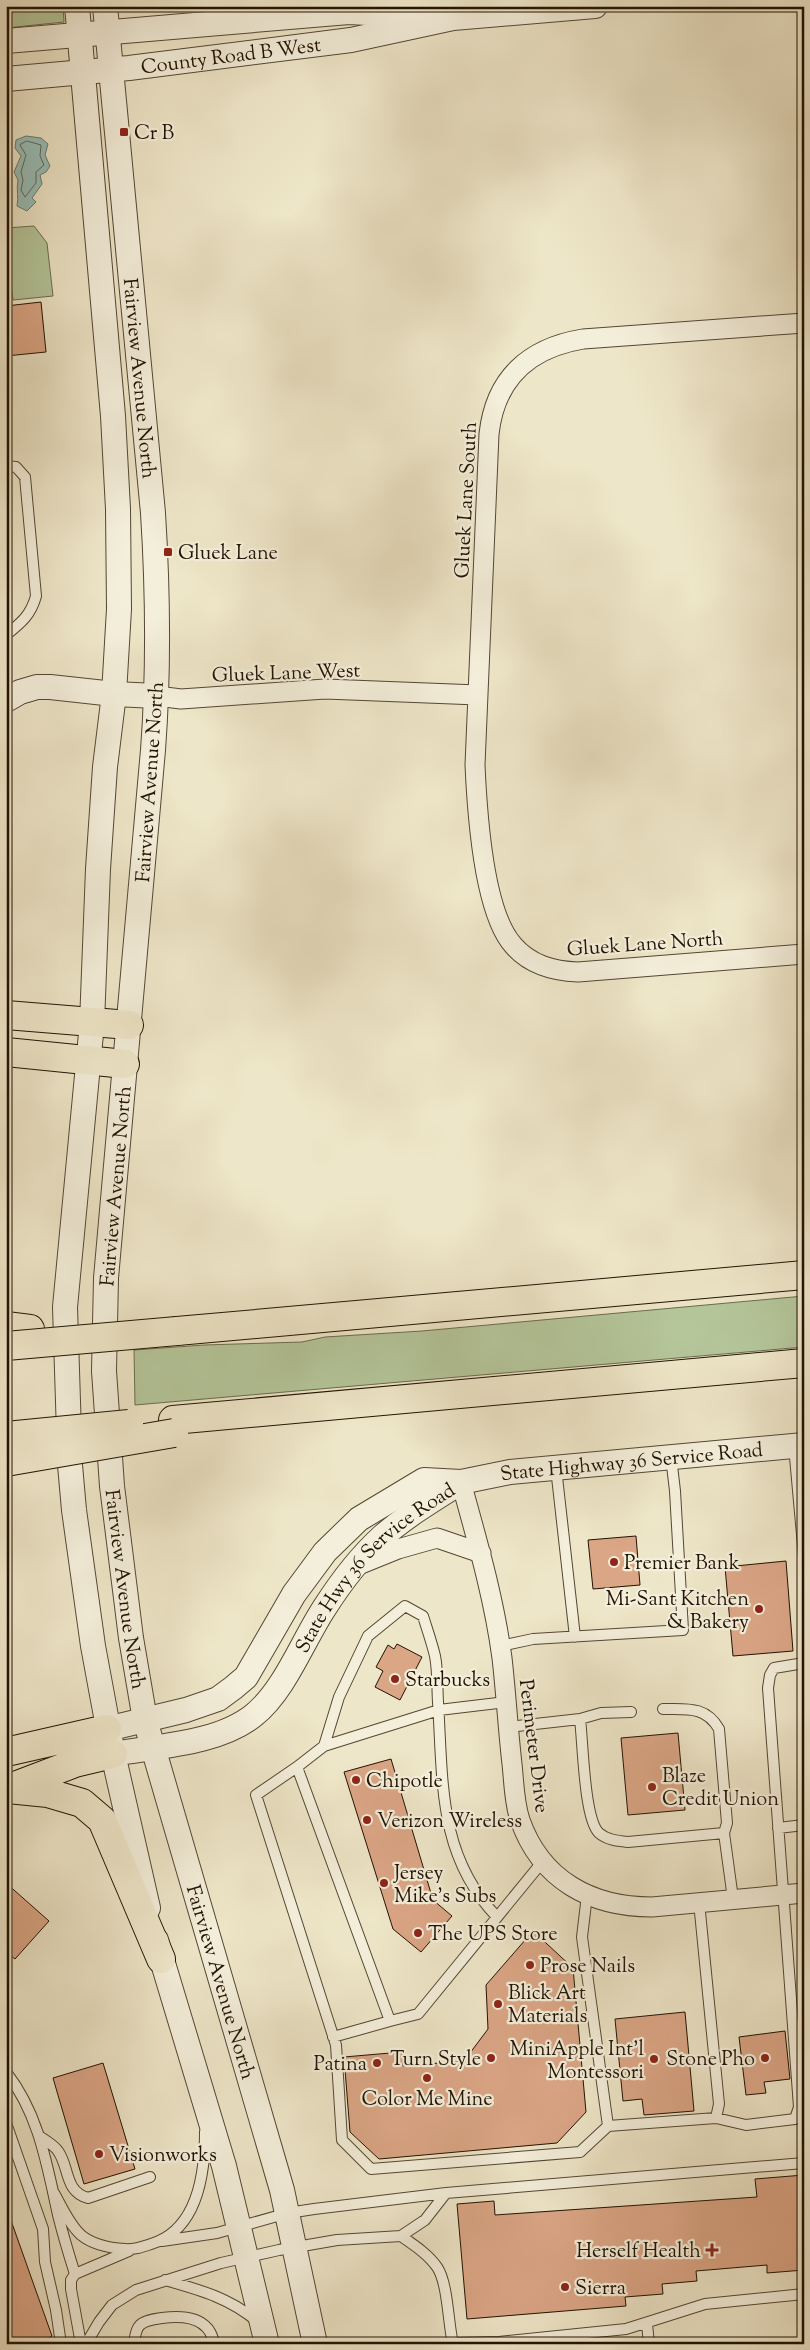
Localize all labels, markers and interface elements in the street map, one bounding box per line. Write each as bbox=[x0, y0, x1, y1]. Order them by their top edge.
street label: County Road B West bbox=[139, 32, 323, 83]
place label: Cr B bbox=[134, 120, 175, 149]
marker: Cr B bbox=[118, 126, 130, 138]
street label: Fairview Avenue North bbox=[114, 277, 162, 480]
street label: Gluek Lane South bbox=[449, 421, 486, 579]
place label: Gluek Lane bbox=[178, 540, 278, 569]
marker: Gluek Lane bbox=[162, 546, 174, 558]
street label: Gluek Lane West bbox=[211, 657, 361, 692]
street label: Fairview Avenue North bbox=[130, 681, 173, 884]
street label: Gluek Lane North bbox=[566, 926, 725, 965]
street label: Fairview Avenue North bbox=[94, 1085, 141, 1288]
street label: State Highway 36 Service Road bbox=[498, 1437, 764, 1491]
street label: State Hwy 36 Service Road bbox=[289, 1477, 462, 1659]
street label: Fairview Avenue North bbox=[96, 1488, 152, 1692]
place label: Premier Bank bbox=[624, 1550, 740, 1579]
marker: Premier Bank bbox=[608, 1556, 620, 1568]
place label: Mi-Sant Kitchen & Bakery bbox=[606, 1586, 749, 1638]
marker: Mi-Sant Kitchen & Bakery bbox=[753, 1603, 765, 1615]
place label: Starbucks bbox=[405, 1667, 490, 1696]
marker: Starbucks bbox=[389, 1673, 401, 1685]
street label: Perimeter Drive bbox=[510, 1678, 555, 1815]
place label: Blaze Credit Union bbox=[662, 1763, 779, 1815]
place label: Chipotle bbox=[366, 1768, 443, 1797]
marker: Chipotle bbox=[350, 1774, 362, 1786]
marker: Blaze Credit Union bbox=[646, 1781, 658, 1793]
place label: Verizon Wireless bbox=[377, 1808, 522, 1837]
marker: Verizon Wireless bbox=[361, 1814, 373, 1826]
place label: Jersey Mike's Subs bbox=[393, 1860, 497, 1912]
marker: Jersey Mike's Subs bbox=[378, 1877, 390, 1889]
street label: Fairview Avenue North bbox=[177, 1882, 261, 2084]
place label: The UPS Store bbox=[428, 1921, 557, 1950]
marker: The UPS Store bbox=[412, 1927, 424, 1939]
place label: Prose Nails bbox=[540, 1953, 635, 1982]
marker: Prose Nails bbox=[524, 1959, 536, 1971]
place label: Blick Art Materials bbox=[508, 1980, 588, 2032]
marker: Blick Art Materials bbox=[492, 1998, 504, 2010]
place label: MiniApple Int'l Montessori bbox=[510, 2036, 644, 2088]
place label: Turn Style bbox=[390, 2046, 481, 2075]
place label: Stone Pho bbox=[666, 2046, 755, 2075]
place label: Patina bbox=[313, 2051, 367, 2080]
marker: Turn Style bbox=[485, 2052, 497, 2064]
marker: Stone Pho bbox=[759, 2052, 771, 2064]
marker: MiniApple Int'l Montessori bbox=[648, 2053, 660, 2065]
marker: Patina bbox=[371, 2057, 383, 2069]
marker: Color Me Mine bbox=[421, 2072, 433, 2084]
place label: Color Me Mine bbox=[361, 2086, 493, 2115]
place label: Visionworks bbox=[109, 2142, 217, 2171]
marker: Visionworks bbox=[93, 2148, 105, 2160]
place label: Herself Health bbox=[576, 2238, 701, 2267]
marker: Herself Health bbox=[705, 2243, 719, 2257]
place label: Sierra bbox=[575, 2275, 626, 2304]
marker: Sierra bbox=[559, 2281, 571, 2293]

